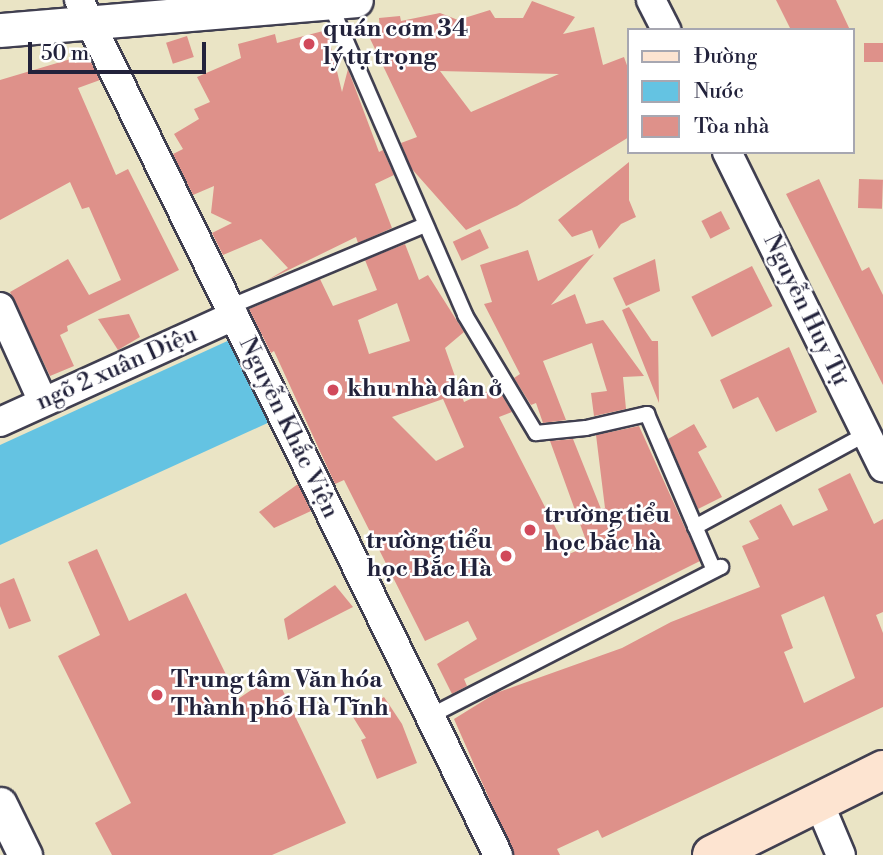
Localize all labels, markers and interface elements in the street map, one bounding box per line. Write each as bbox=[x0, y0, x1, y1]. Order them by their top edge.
place label: quán cơm 34 lý tự trọng bbox=[323, 16, 468, 72]
scale bar bbox=[32, 28, 210, 72]
legend bbox=[628, 28, 855, 154]
marker: quán cơm 34 lý tự trọng bbox=[301, 36, 317, 52]
text: 50 m bbox=[41, 41, 89, 67]
text: Đường bbox=[694, 44, 757, 70]
text: Nước bbox=[694, 79, 744, 105]
text: Tòa nhà bbox=[694, 114, 769, 140]
street label: Nguyễn Huy Tự bbox=[756, 230, 854, 390]
street label: ngõ 2 xuân Diệu bbox=[32, 321, 202, 417]
street label: Nguyễn Khắc Viện bbox=[232, 333, 344, 523]
place label: khu nhà dân ở bbox=[347, 376, 502, 404]
marker: khu nhà dân ở bbox=[325, 382, 341, 398]
place label: trường tiểu học bắc hà bbox=[544, 502, 670, 558]
marker: trường tiểu học bắc hà bbox=[522, 522, 538, 538]
place label: trường tiểu học Bắc Hà bbox=[366, 528, 492, 584]
marker: trường tiểu học Bắc Hà bbox=[498, 548, 514, 564]
place label: Trung tâm Văn hóa Thành phố Hà Tĩnh bbox=[171, 667, 389, 723]
marker: Trung tâm Văn hóa Thành phố Hà Tĩnh bbox=[149, 687, 165, 703]

